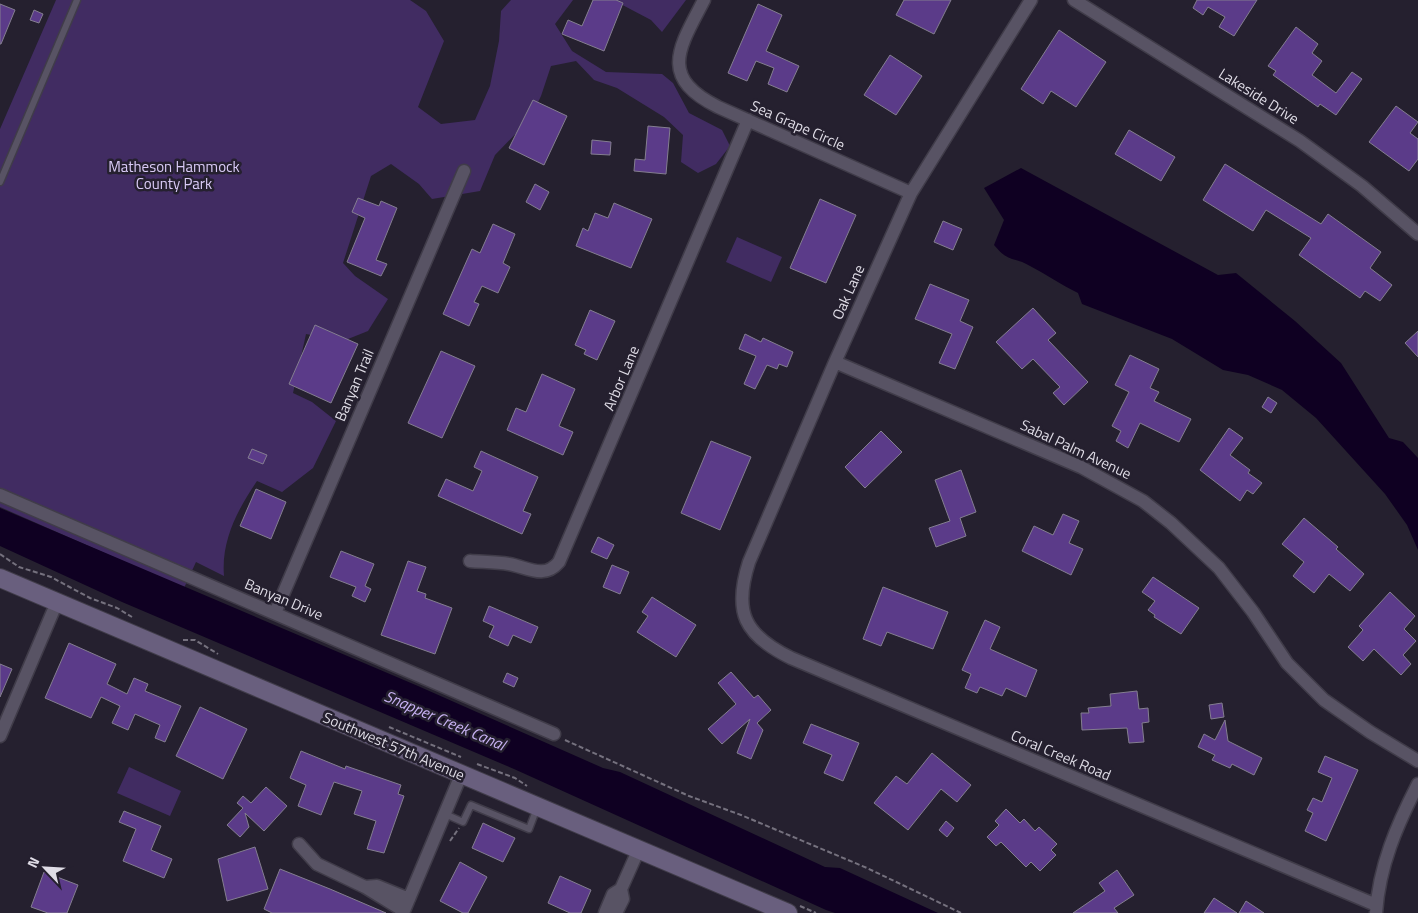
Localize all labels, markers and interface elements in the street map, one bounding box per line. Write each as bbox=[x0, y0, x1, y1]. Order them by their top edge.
street label: Lakeside Drive bbox=[1214, 62, 1304, 130]
street label: Sea Grape Circle bbox=[747, 94, 849, 156]
park label: Matheson Hammock County Park bbox=[108, 155, 240, 195]
street label: Oak Lane bbox=[826, 261, 870, 323]
street label: Arbor Lane bbox=[597, 342, 645, 414]
street label: Banyan Trail bbox=[328, 345, 380, 425]
street label: Sabal Palm Avenue bbox=[1017, 413, 1135, 485]
street label: Banyan Drive bbox=[241, 572, 327, 626]
water label: Snapper Creek Canal bbox=[381, 684, 511, 757]
street label: Southwest 57th Avenue bbox=[320, 706, 468, 786]
street label: Coral Creek Road bbox=[1007, 724, 1115, 786]
north arrow bbox=[20, 843, 70, 893]
text: N bbox=[21, 853, 44, 871]

